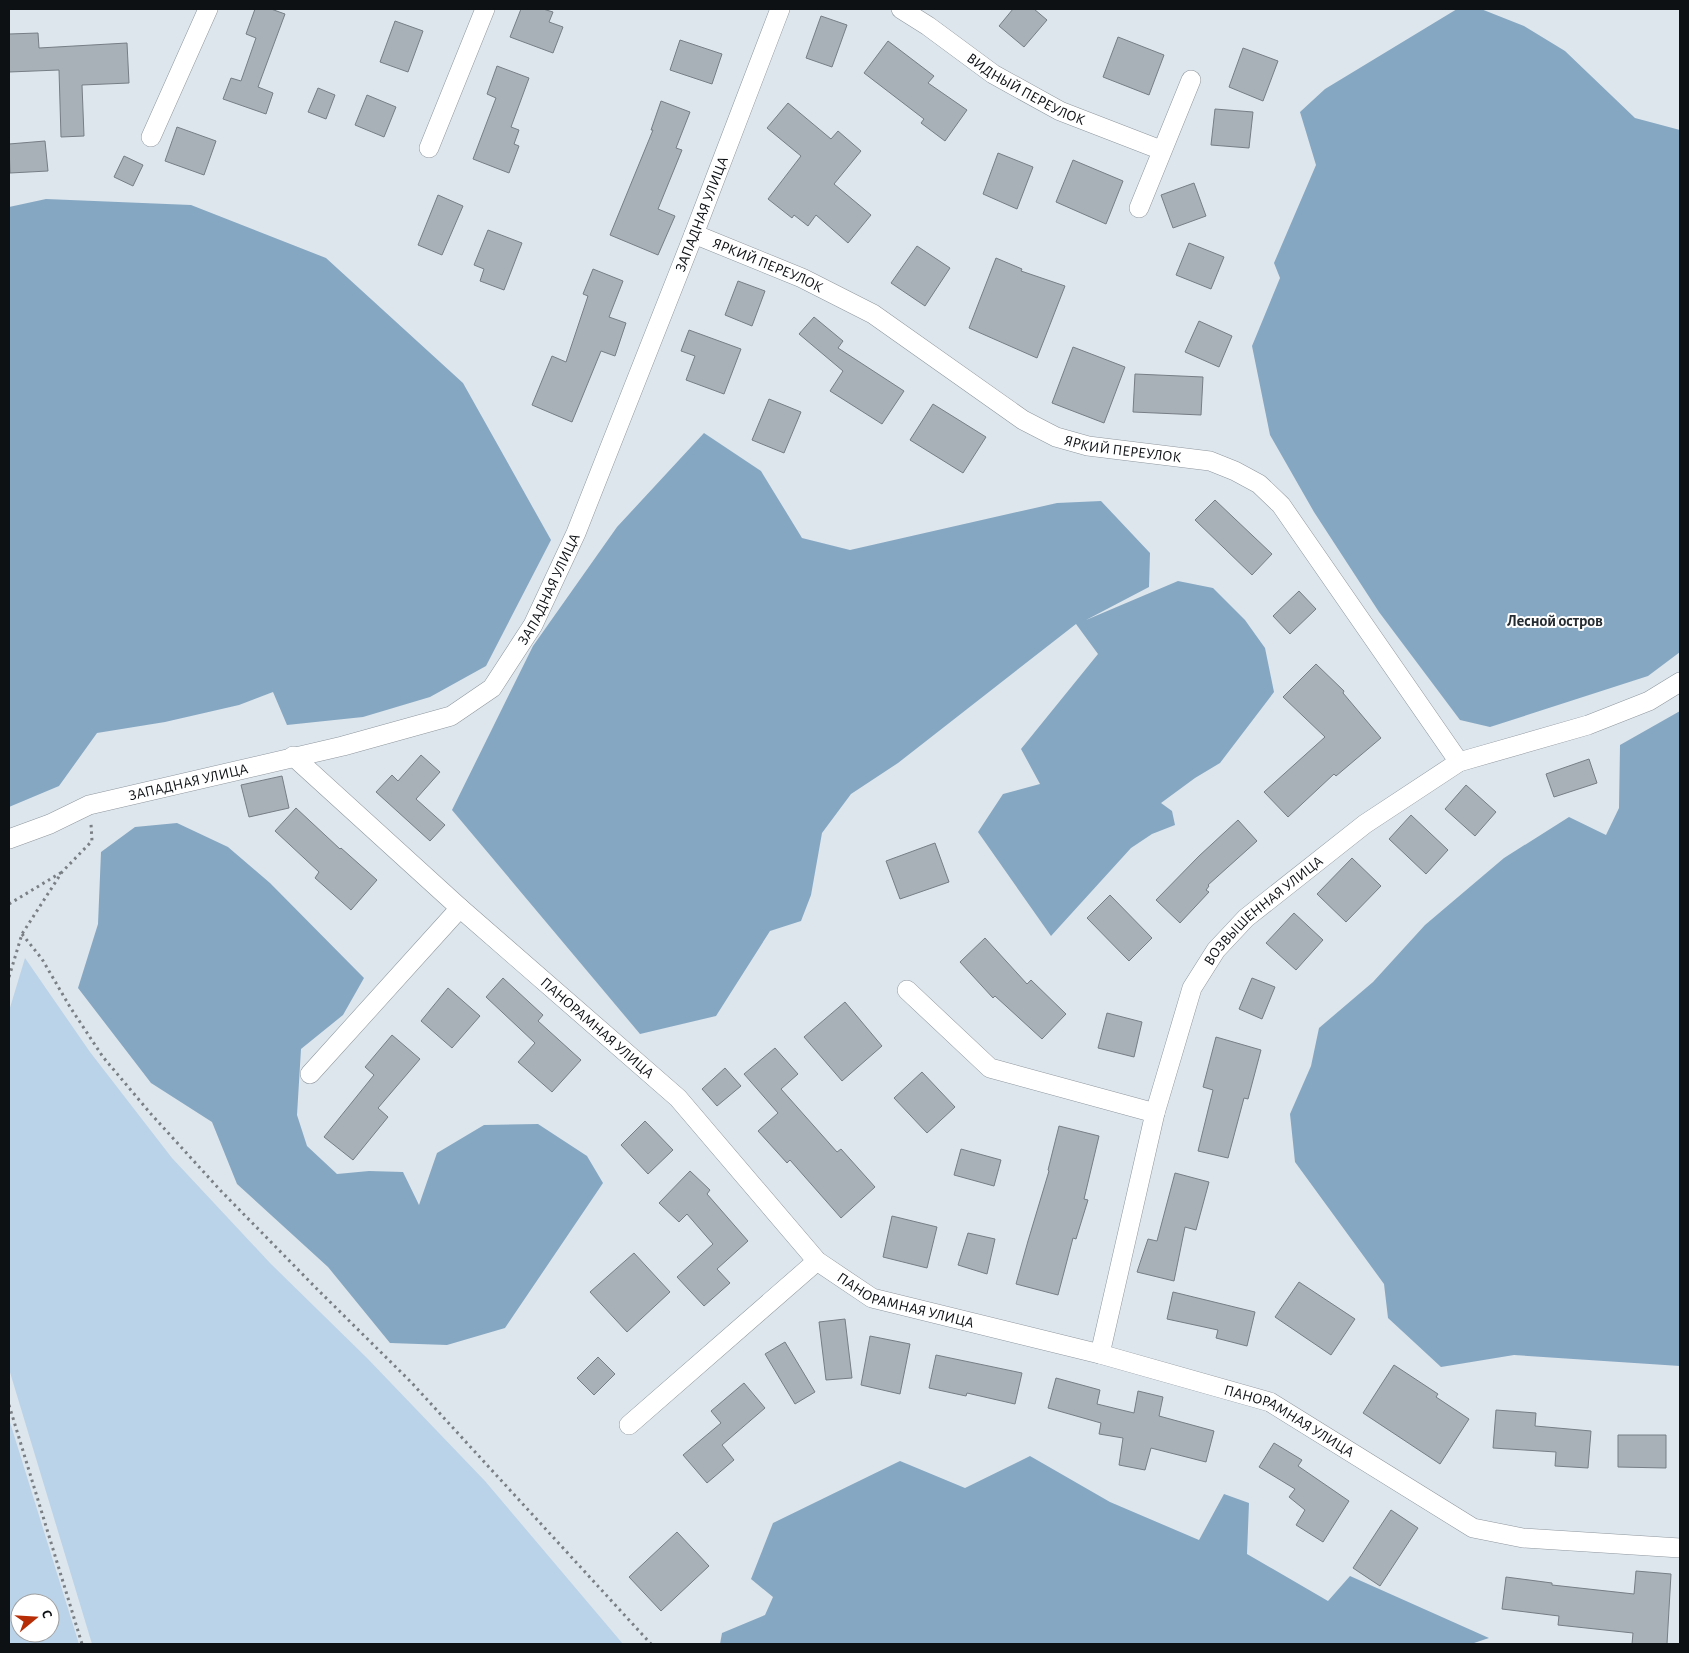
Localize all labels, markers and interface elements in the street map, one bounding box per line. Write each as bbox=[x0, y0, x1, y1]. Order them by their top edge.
street label: ВИДНЫЙ ПЕРЕУЛОК bbox=[964, 50, 1087, 128]
street label: ЗАПАДНАЯ УЛИЦА bbox=[673, 154, 731, 274]
street label: ЯРКИЙ ПЕРЕУЛОК bbox=[710, 235, 825, 295]
street label: ЯРКИЙ ПЕРЕУЛОК bbox=[1062, 433, 1182, 465]
street label: ЗАПАДНАЯ УЛИЦА bbox=[515, 531, 583, 648]
district label: Лесной остров bbox=[1507, 613, 1603, 629]
street label: ЗАПАДНАЯ УЛИЦА bbox=[127, 761, 250, 804]
street label: ВОЗВЫШЕННАЯ УЛИЦА bbox=[1201, 853, 1326, 968]
street label: ПАНОРАМНАЯ УЛИЦА bbox=[537, 975, 657, 1081]
street label: ПАНОРАМНАЯ УЛИЦА bbox=[834, 1270, 976, 1331]
street label: ПАНОРАМНАЯ УЛИЦА bbox=[1222, 1382, 1357, 1460]
north arrow bbox=[10, 1593, 60, 1643]
text: С bbox=[39, 1608, 54, 1620]

